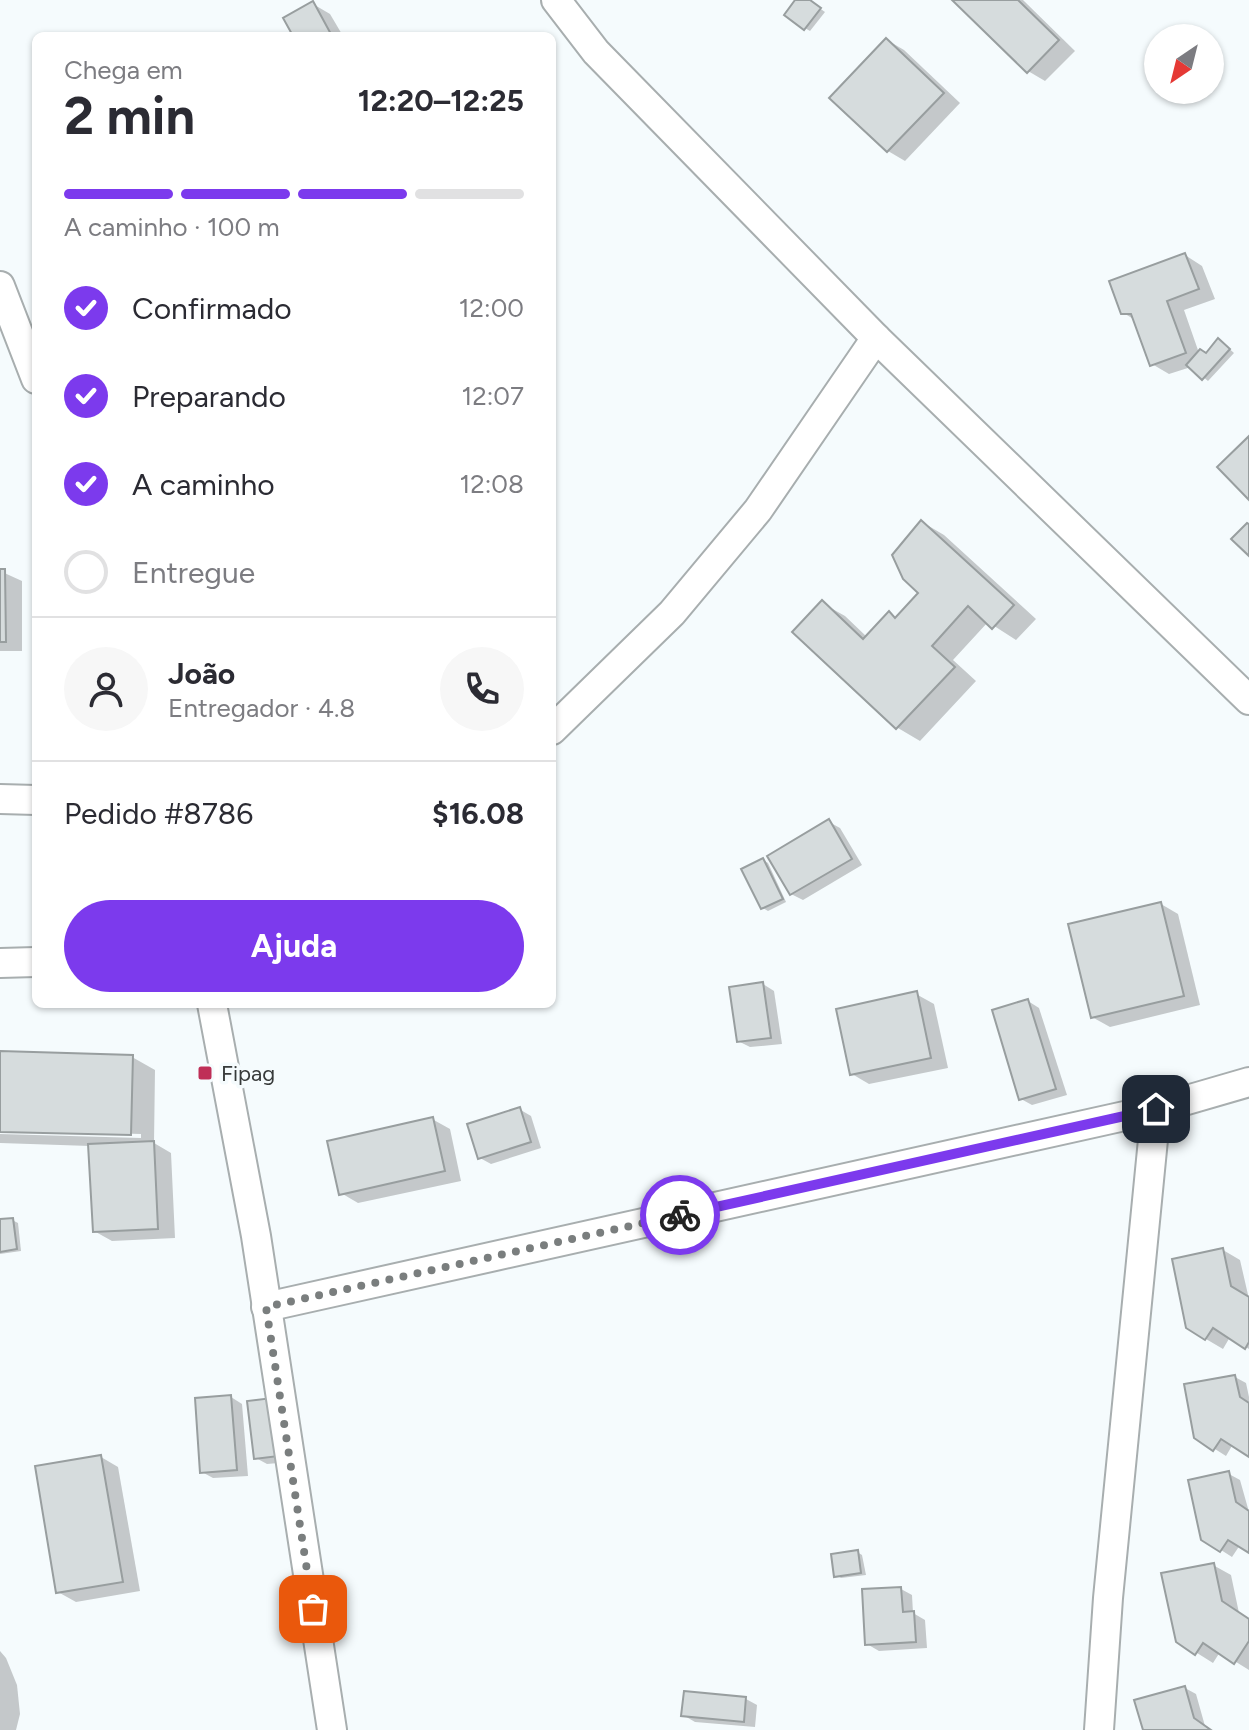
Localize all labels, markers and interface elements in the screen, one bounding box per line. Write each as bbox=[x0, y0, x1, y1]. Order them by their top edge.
north arrow bbox=[1144, 24, 1224, 104]
map controls bbox=[1144, 24, 1224, 104]
text: Chega em bbox=[64, 54, 183, 86]
text: 12:20–12:25 bbox=[358, 82, 524, 119]
text: 2 min bbox=[64, 85, 195, 147]
text: A caminho · 100 m bbox=[64, 211, 280, 243]
icon: check bbox=[64, 286, 108, 330]
text: Confirmado bbox=[132, 290, 292, 327]
text: 12:00 bbox=[459, 292, 524, 324]
icon: check bbox=[64, 374, 108, 418]
text: Preparando bbox=[132, 378, 286, 415]
text: 12:07 bbox=[462, 380, 524, 412]
icon: check bbox=[64, 462, 108, 506]
text: A caminho bbox=[132, 466, 275, 503]
text: 12:08 bbox=[460, 468, 524, 500]
text: Entregue bbox=[132, 554, 255, 591]
button: person bbox=[64, 647, 148, 731]
button: phone bbox=[440, 647, 524, 731]
text: João bbox=[168, 655, 235, 692]
text: Entregador · 4.8 bbox=[168, 692, 355, 724]
text: Pedido #8786 bbox=[64, 795, 253, 832]
text: $16.08 bbox=[432, 795, 524, 832]
button: Ajuda bbox=[64, 900, 524, 992]
place label: Fipag bbox=[221, 1060, 275, 1087]
marker: Fipag bbox=[196, 1064, 214, 1082]
pin bbox=[1122, 1075, 1190, 1143]
icon: home bbox=[1134, 1087, 1178, 1131]
courier bbox=[640, 1175, 720, 1255]
icon: bike bbox=[658, 1193, 702, 1237]
pin bbox=[279, 1575, 347, 1643]
icon: bag bbox=[291, 1587, 335, 1631]

